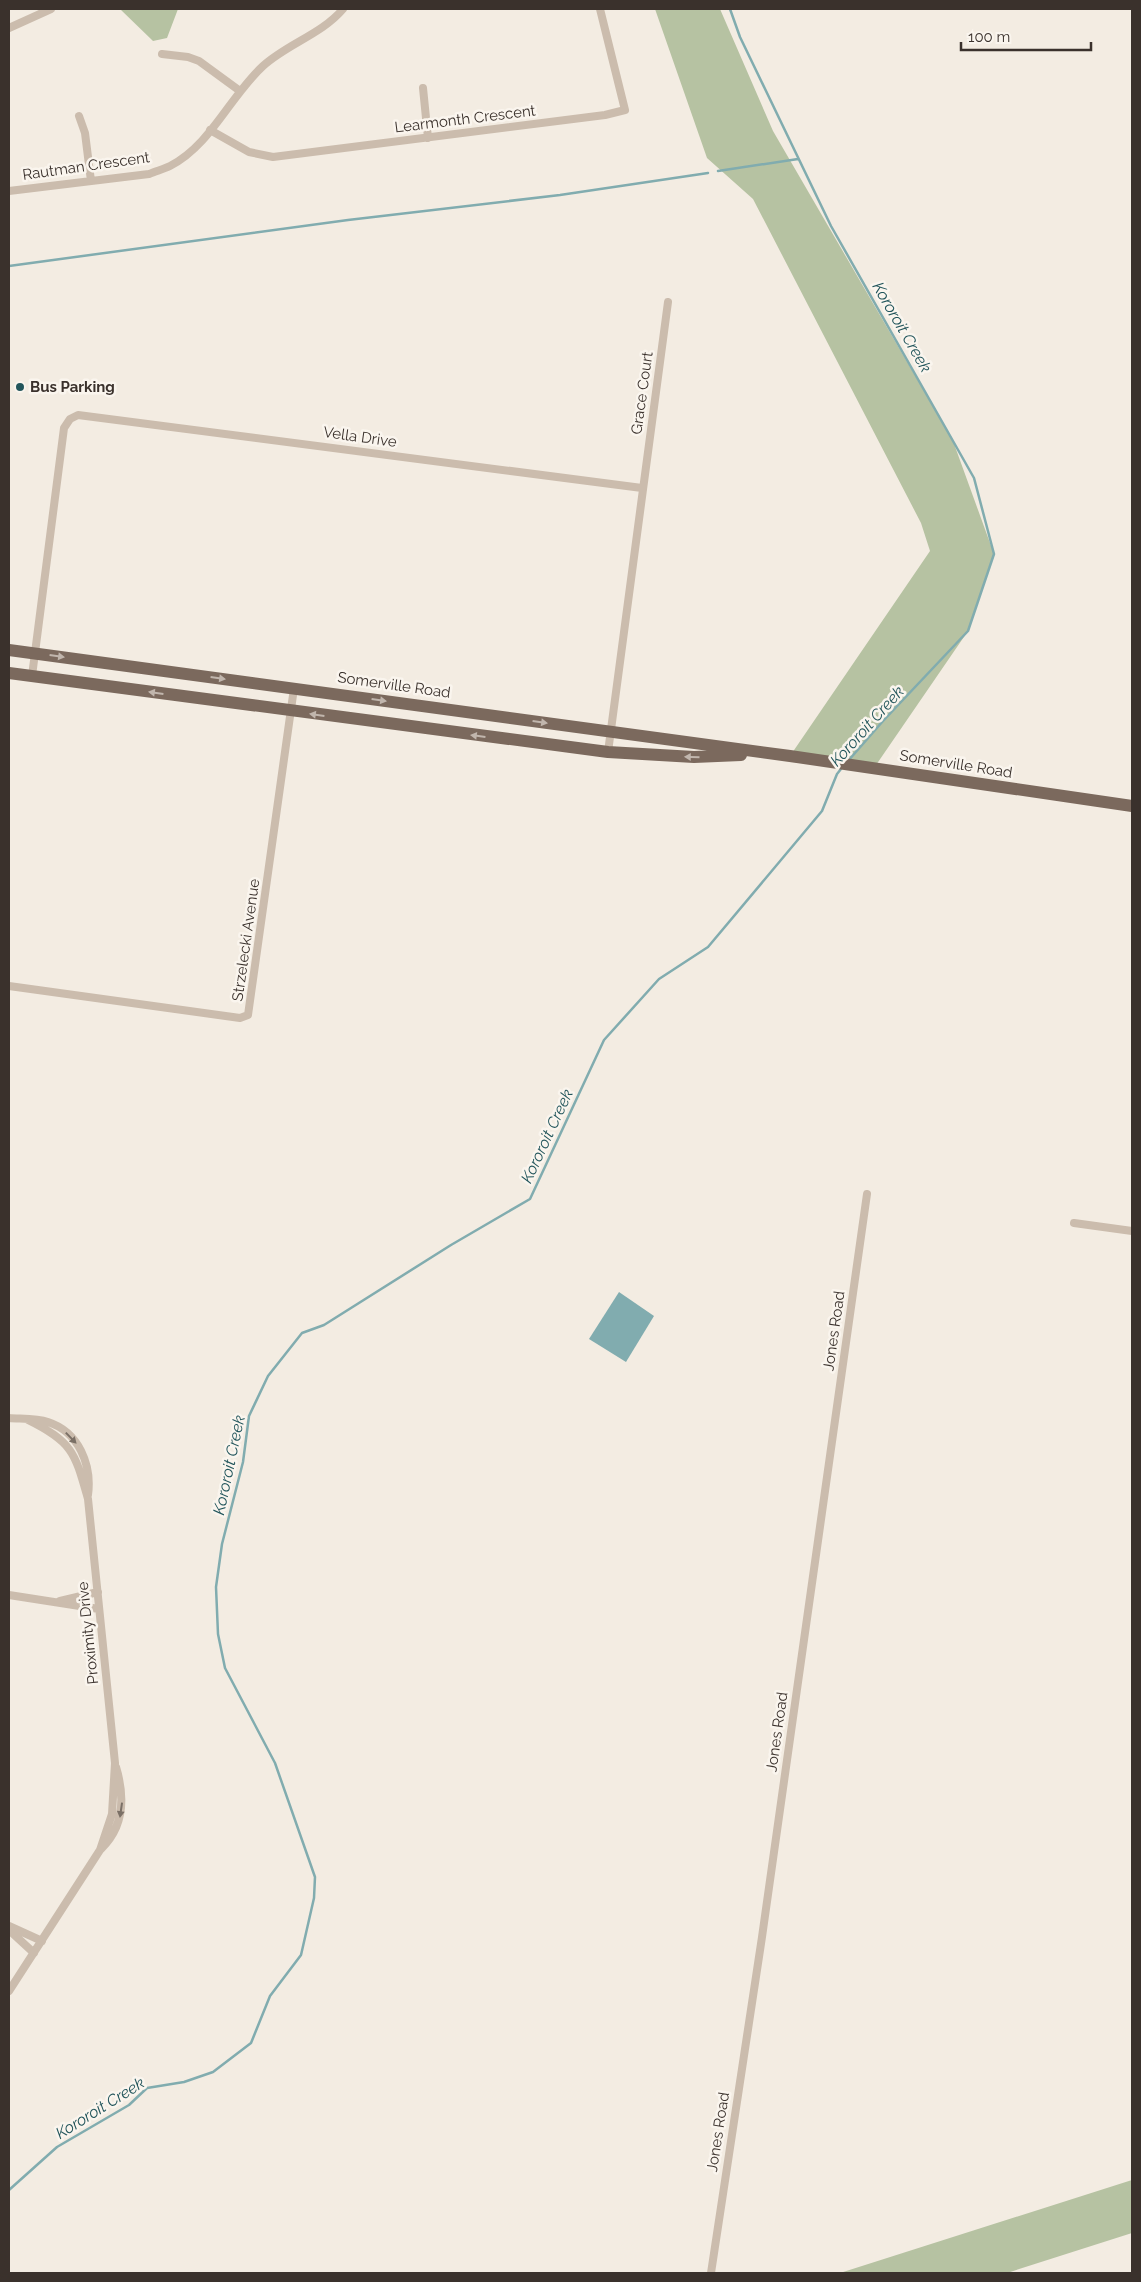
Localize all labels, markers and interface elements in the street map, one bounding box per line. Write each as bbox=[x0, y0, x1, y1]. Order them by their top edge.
scale bar bbox=[961, 20, 1091, 52]
text: 100 m bbox=[968, 28, 1010, 46]
street label: Learmonth Crescent bbox=[394, 101, 536, 137]
street label: Rautman Crescent bbox=[21, 148, 151, 184]
water label: Kororoit Creek bbox=[868, 278, 936, 376]
street label: Grace Court bbox=[627, 350, 657, 436]
place label: Bus Parking bbox=[30, 378, 115, 396]
marker: Bus Parking bbox=[14, 381, 26, 393]
street label: Vella Drive bbox=[322, 423, 398, 451]
one-way arrow bbox=[49, 653, 65, 661]
street label: Somerville Road bbox=[336, 668, 452, 702]
one-way arrow bbox=[210, 674, 226, 682]
water label: Kororoit Creek bbox=[826, 682, 908, 770]
one-way arrow bbox=[148, 689, 164, 697]
one-way arrow bbox=[371, 696, 387, 704]
one-way arrow bbox=[309, 711, 325, 719]
one-way arrow bbox=[532, 718, 548, 726]
one-way arrow bbox=[470, 732, 486, 740]
street label: Somerville Road bbox=[898, 746, 1014, 782]
one-way arrow bbox=[684, 752, 700, 760]
street label: Strzelecki Avenue bbox=[228, 877, 264, 1002]
water label: Kororoit Creek bbox=[517, 1086, 577, 1186]
street label: Jones Road bbox=[819, 1290, 849, 1372]
water label: Kororoit Creek bbox=[209, 1413, 249, 1517]
one-way arrow bbox=[65, 1432, 77, 1444]
street label: Proximity Drive bbox=[74, 1581, 102, 1685]
street label: Jones Road bbox=[762, 1691, 792, 1773]
one-way arrow bbox=[116, 1802, 124, 1818]
water label: Kororoit Creek bbox=[52, 2073, 148, 2143]
street label: Jones Road bbox=[703, 2091, 733, 2173]

